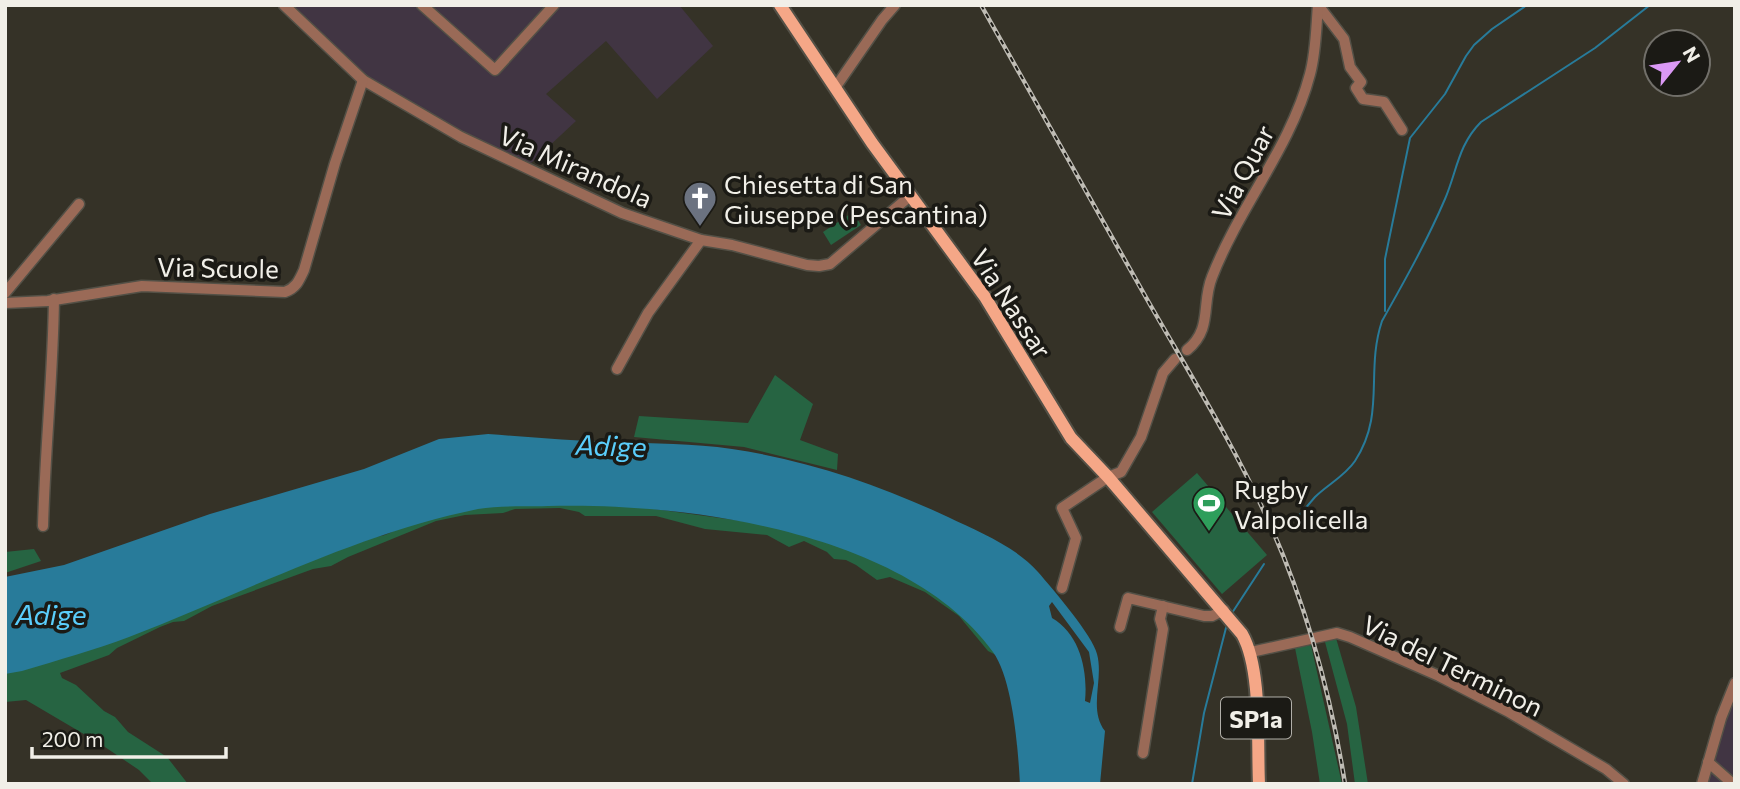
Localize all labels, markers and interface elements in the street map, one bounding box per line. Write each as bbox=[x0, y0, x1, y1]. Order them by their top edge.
north arrow bbox=[1642, 28, 1712, 98]
text: N bbox=[1679, 42, 1706, 66]
street label: Via Mirandola bbox=[495, 118, 657, 214]
street label: Via Quar bbox=[1204, 119, 1280, 225]
place label: Chiesetta di San Giuseppe (Pescantina) bbox=[724, 168, 988, 229]
church icon: Chiesetta di San Giuseppe (Pescantina) bbox=[681, 179, 719, 228]
street label: Via Nassar bbox=[965, 243, 1059, 363]
street label: Via Scuole bbox=[157, 250, 279, 284]
water label: Adige bbox=[574, 427, 647, 463]
place label: Rugby Valpolicella bbox=[1234, 473, 1368, 534]
sports icon: Rugby Valpolicella bbox=[1190, 484, 1228, 533]
water label: Adige bbox=[14, 597, 87, 631]
street label: Via del Terminon bbox=[1358, 608, 1548, 722]
road number: SP1a bbox=[1221, 698, 1291, 738]
scale bar bbox=[32, 716, 226, 760]
text: 200 m bbox=[42, 726, 103, 751]

